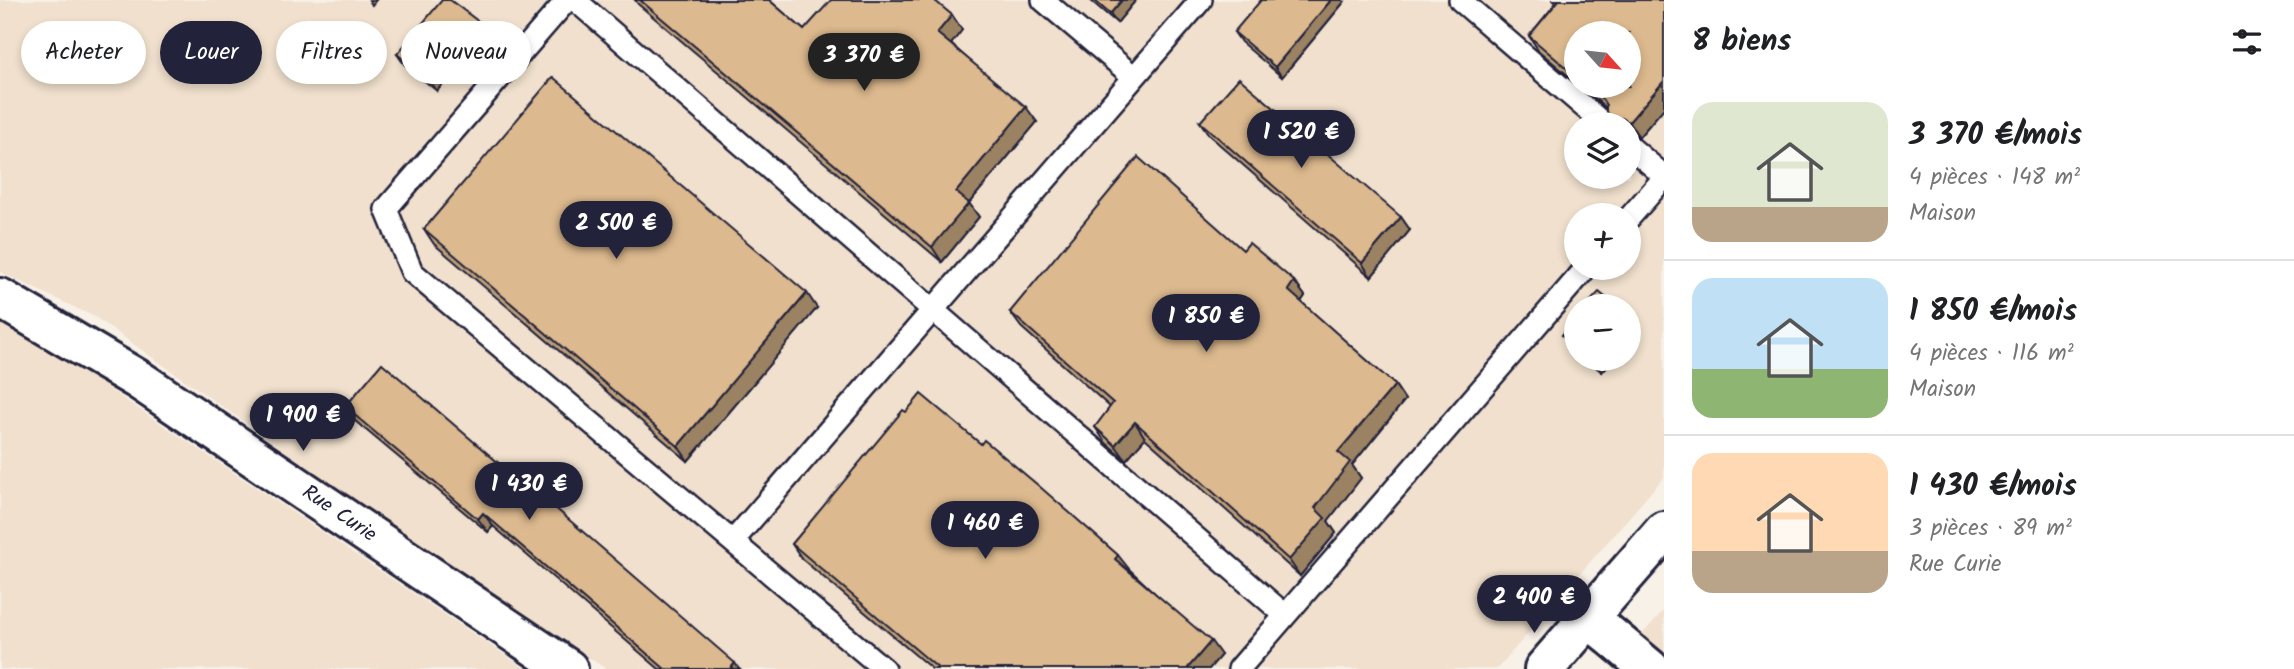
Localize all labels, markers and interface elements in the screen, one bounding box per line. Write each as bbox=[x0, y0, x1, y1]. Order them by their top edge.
text: 8 biens bbox=[1692, 18, 1791, 66]
chip: Acheter bbox=[21, 21, 146, 84]
chip: Louer bbox=[160, 21, 262, 84]
chip: Filtres bbox=[276, 21, 387, 84]
chip: Nouveau bbox=[401, 21, 531, 84]
north arrow bbox=[1564, 21, 1642, 98]
map controls bbox=[1564, 21, 1641, 371]
icon: filters bbox=[2228, 23, 2266, 61]
pin: 3 370 € bbox=[799, 34, 929, 93]
text: 3 370 € bbox=[824, 38, 904, 74]
pin: 1 520 € bbox=[1236, 110, 1366, 170]
button: layers bbox=[1564, 112, 1641, 189]
text: 3 370 €/mois bbox=[1909, 112, 2082, 160]
text: 1 520 € bbox=[1263, 115, 1339, 151]
icon: home bbox=[1748, 130, 1832, 214]
text: 4 pièces · 148 m² bbox=[1909, 160, 2080, 196]
text: Maison bbox=[1909, 196, 1976, 232]
pin: 2 500 € bbox=[551, 202, 681, 261]
button: + bbox=[1564, 203, 1641, 280]
text: 2 500 € bbox=[576, 206, 656, 242]
text: 1 850 €/mois bbox=[1909, 288, 2077, 336]
pin: 1 850 € bbox=[1141, 294, 1271, 354]
button: − bbox=[1564, 294, 1641, 371]
text: 1 850 € bbox=[1168, 299, 1244, 335]
icon: home bbox=[1748, 306, 1832, 390]
text: 4 pièces · 116 m² bbox=[1909, 336, 2074, 372]
text: Maison bbox=[1909, 372, 1976, 408]
pin: 1 900 € bbox=[238, 393, 368, 453]
text: 1 900 € bbox=[266, 398, 340, 434]
pin: 1 430 € bbox=[464, 462, 594, 522]
text: 1 430 €/mois bbox=[1909, 463, 2077, 511]
text: 1 430 € bbox=[491, 467, 567, 503]
street label: Rue Curie bbox=[295, 477, 384, 552]
icon: home bbox=[1748, 481, 1832, 565]
pin: 1 460 € bbox=[920, 502, 1050, 561]
text: 1 460 € bbox=[947, 506, 1023, 542]
text: 3 pièces · 89 m² bbox=[1909, 511, 2072, 547]
text: Rue Curie bbox=[1909, 547, 2001, 583]
pin: 2 400 € bbox=[1469, 576, 1599, 635]
text: 2 400 € bbox=[1493, 580, 1575, 616]

